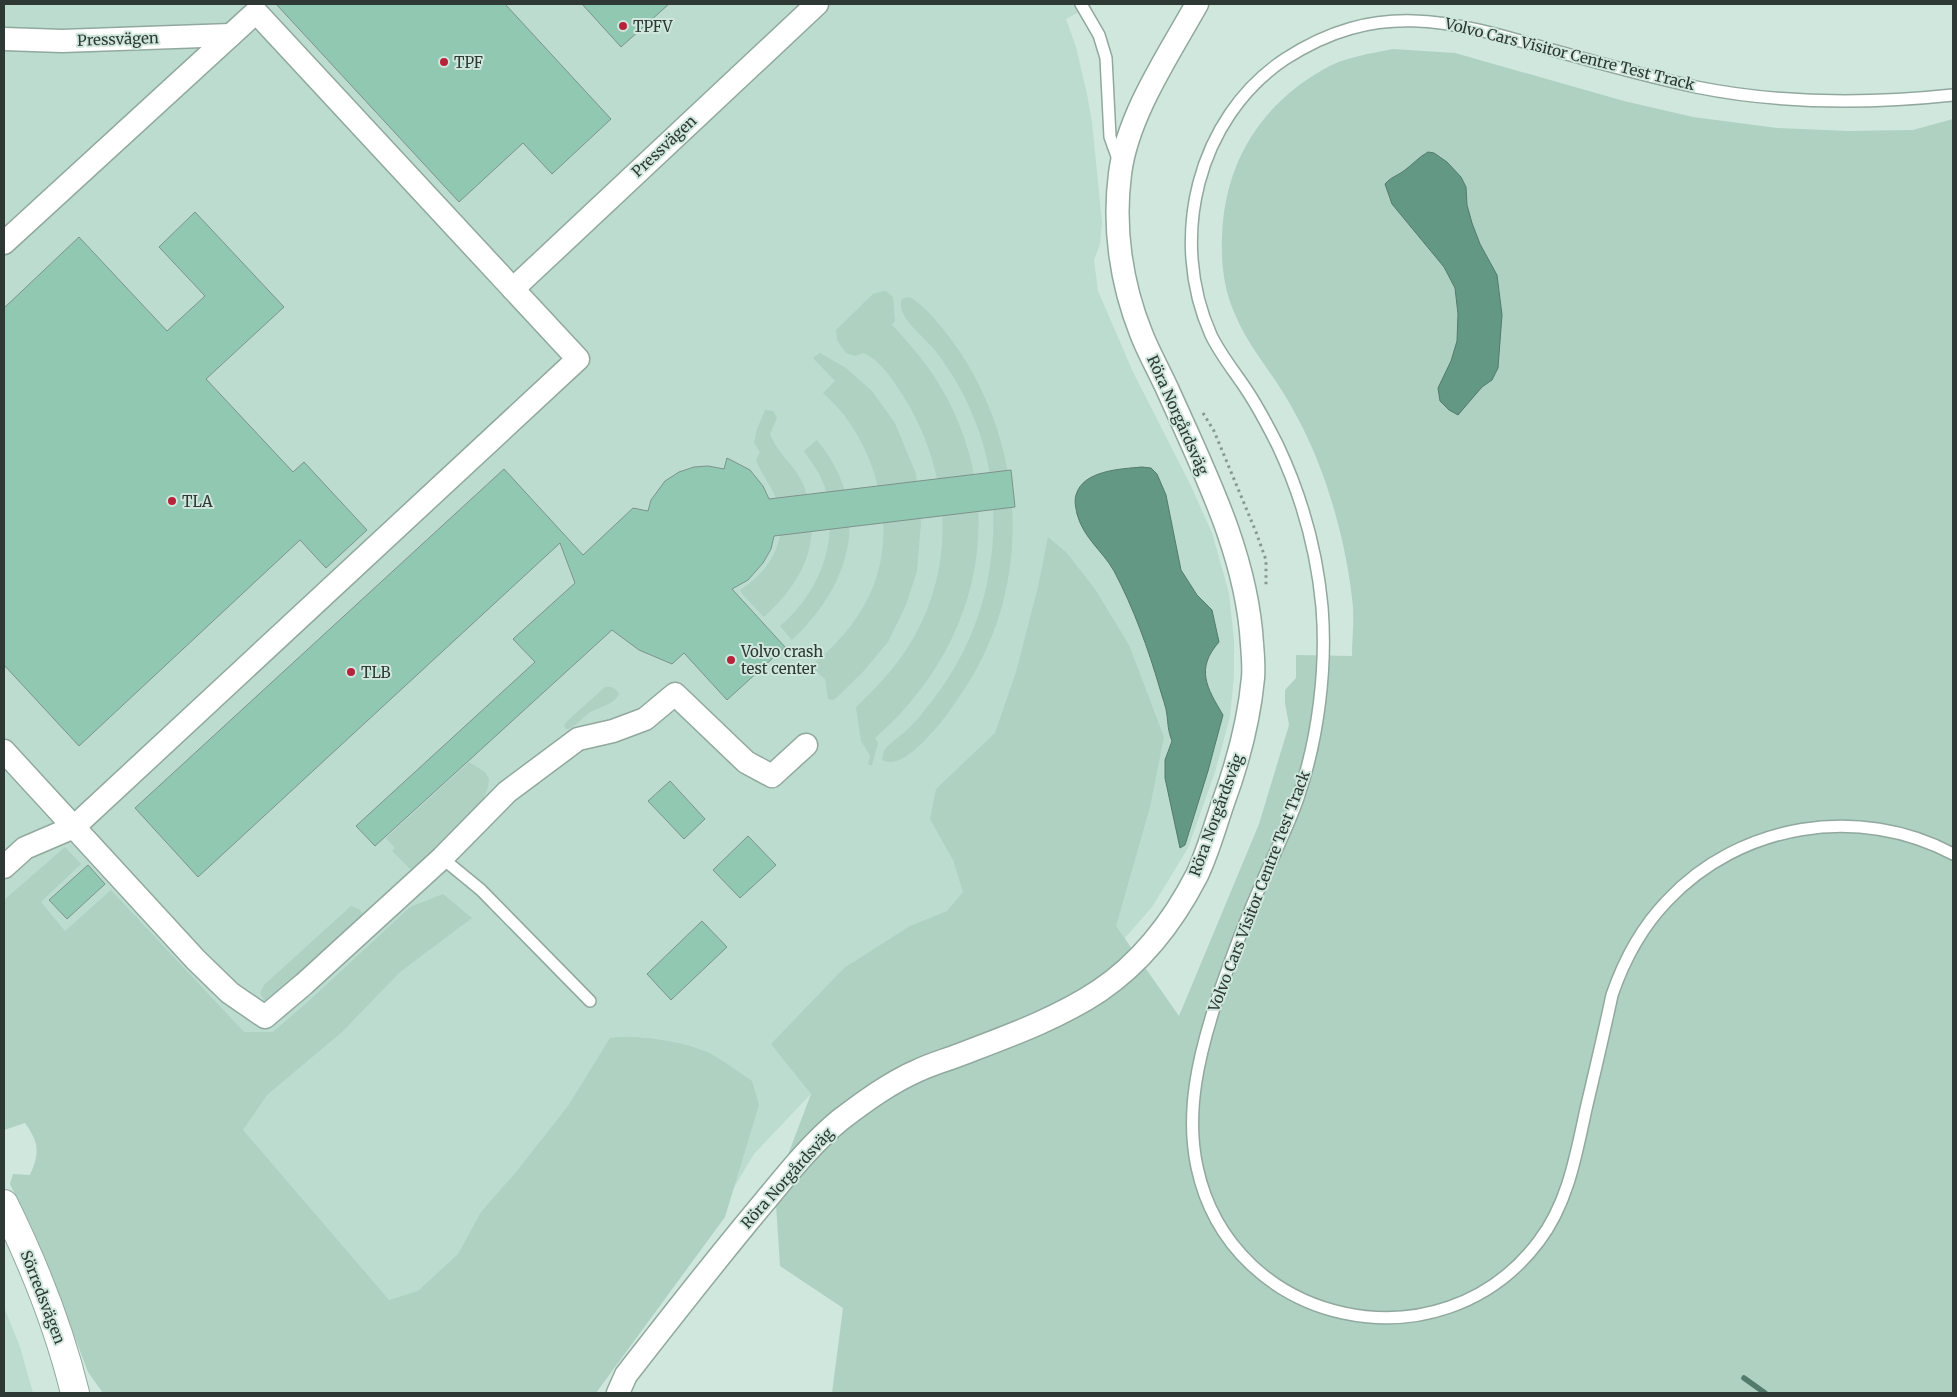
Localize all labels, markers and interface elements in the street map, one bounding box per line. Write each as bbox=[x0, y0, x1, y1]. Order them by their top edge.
street label: Volvo Cars Visitor Centre Test Track bbox=[1442, 13, 1697, 94]
place label: TPFV bbox=[633, 17, 674, 36]
marker: TPFV bbox=[617, 20, 629, 32]
street label: Pressvägen bbox=[77, 28, 159, 50]
place label: TPF bbox=[454, 53, 483, 72]
marker: TPF bbox=[438, 56, 450, 68]
street label: Pressvägen bbox=[628, 111, 700, 181]
street label: Röra Norgårdsväg bbox=[1143, 352, 1213, 478]
place label: TLA bbox=[182, 492, 213, 511]
marker: TLA bbox=[166, 495, 178, 507]
place label: Volvo crash test center bbox=[740, 642, 823, 678]
marker: Volvo crash test center bbox=[725, 654, 737, 666]
place label: TLB bbox=[361, 663, 391, 682]
marker: TLB bbox=[345, 666, 357, 678]
street label: Röra Norgårdsväg bbox=[1185, 751, 1247, 879]
street label: Volvo Cars Visitor Centre Test Track bbox=[1204, 767, 1314, 1015]
street label: Röra Norgårdsväg bbox=[737, 1124, 837, 1232]
street label: Sörredsvägen bbox=[16, 1248, 70, 1346]

